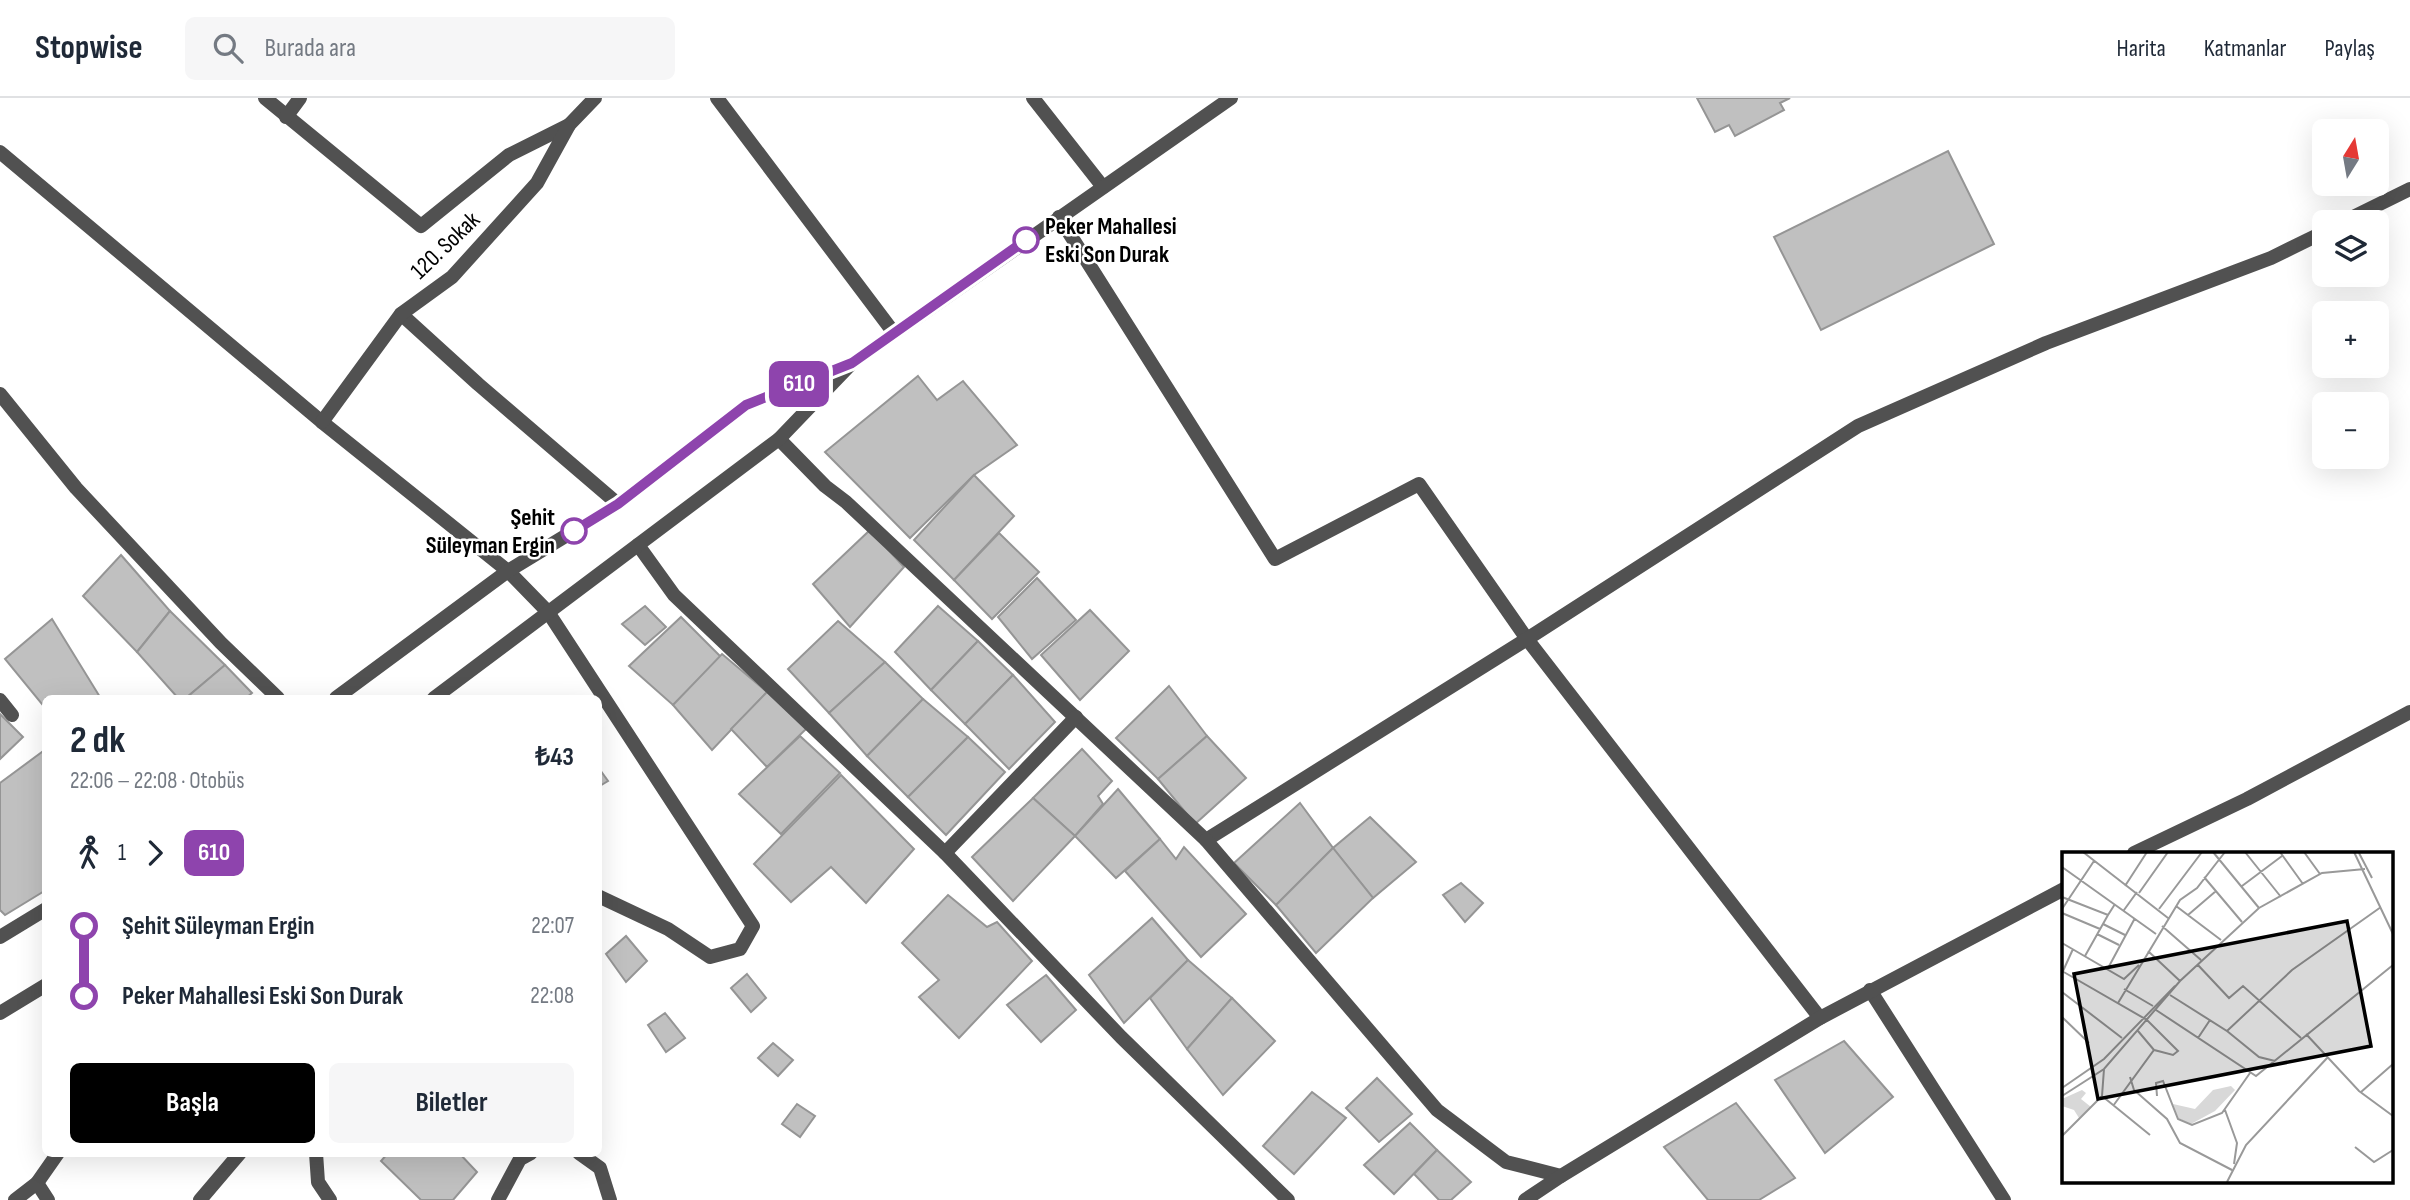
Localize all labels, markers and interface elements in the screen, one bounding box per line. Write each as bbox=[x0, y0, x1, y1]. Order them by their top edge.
search box bbox=[185, 17, 675, 80]
text: Stopwise bbox=[35, 28, 143, 68]
icon: search bbox=[209, 29, 247, 67]
text: Burada ara bbox=[265, 33, 356, 64]
text: Harita bbox=[2116, 34, 2166, 63]
text: Katmanlar bbox=[2204, 34, 2287, 63]
text: Paylaş bbox=[2325, 34, 2375, 63]
north arrow bbox=[2312, 119, 2389, 196]
map controls bbox=[2312, 119, 2389, 469]
street label: 120. Sokak bbox=[405, 206, 486, 285]
button: layers bbox=[2312, 210, 2389, 287]
place label: Peker Mahallesi Eski Son Durak bbox=[1045, 212, 1177, 269]
marker: Peker Mahallesi Eski Son Durak bbox=[1013, 227, 1039, 253]
button: + bbox=[2312, 301, 2389, 378]
line badge: 610 bbox=[759, 361, 839, 407]
text: 610 bbox=[783, 369, 815, 398]
button: − bbox=[2312, 392, 2389, 469]
place label: Şehit Süleyman Ergin bbox=[426, 503, 555, 560]
marker: Şehit Süleyman Ergin bbox=[561, 518, 587, 544]
text: 2 dk bbox=[70, 718, 125, 763]
text: ₺43 bbox=[535, 742, 574, 773]
text: 22:06 – 22:08 · Otobüs bbox=[70, 767, 244, 795]
icon: walk bbox=[70, 834, 108, 872]
icon: forward bbox=[136, 834, 174, 872]
text: 610 bbox=[198, 838, 230, 867]
text: 1 bbox=[118, 839, 126, 867]
inset map bbox=[2062, 852, 2392, 1182]
text: Şehit Süleyman Ergin bbox=[122, 911, 314, 942]
text: 22:07 bbox=[531, 912, 574, 940]
text: Peker Mahallesi Eski Son Durak bbox=[122, 981, 403, 1012]
text: 22:08 bbox=[530, 982, 574, 1010]
button: Başla bbox=[70, 1063, 315, 1143]
button: Biletler bbox=[329, 1063, 574, 1143]

